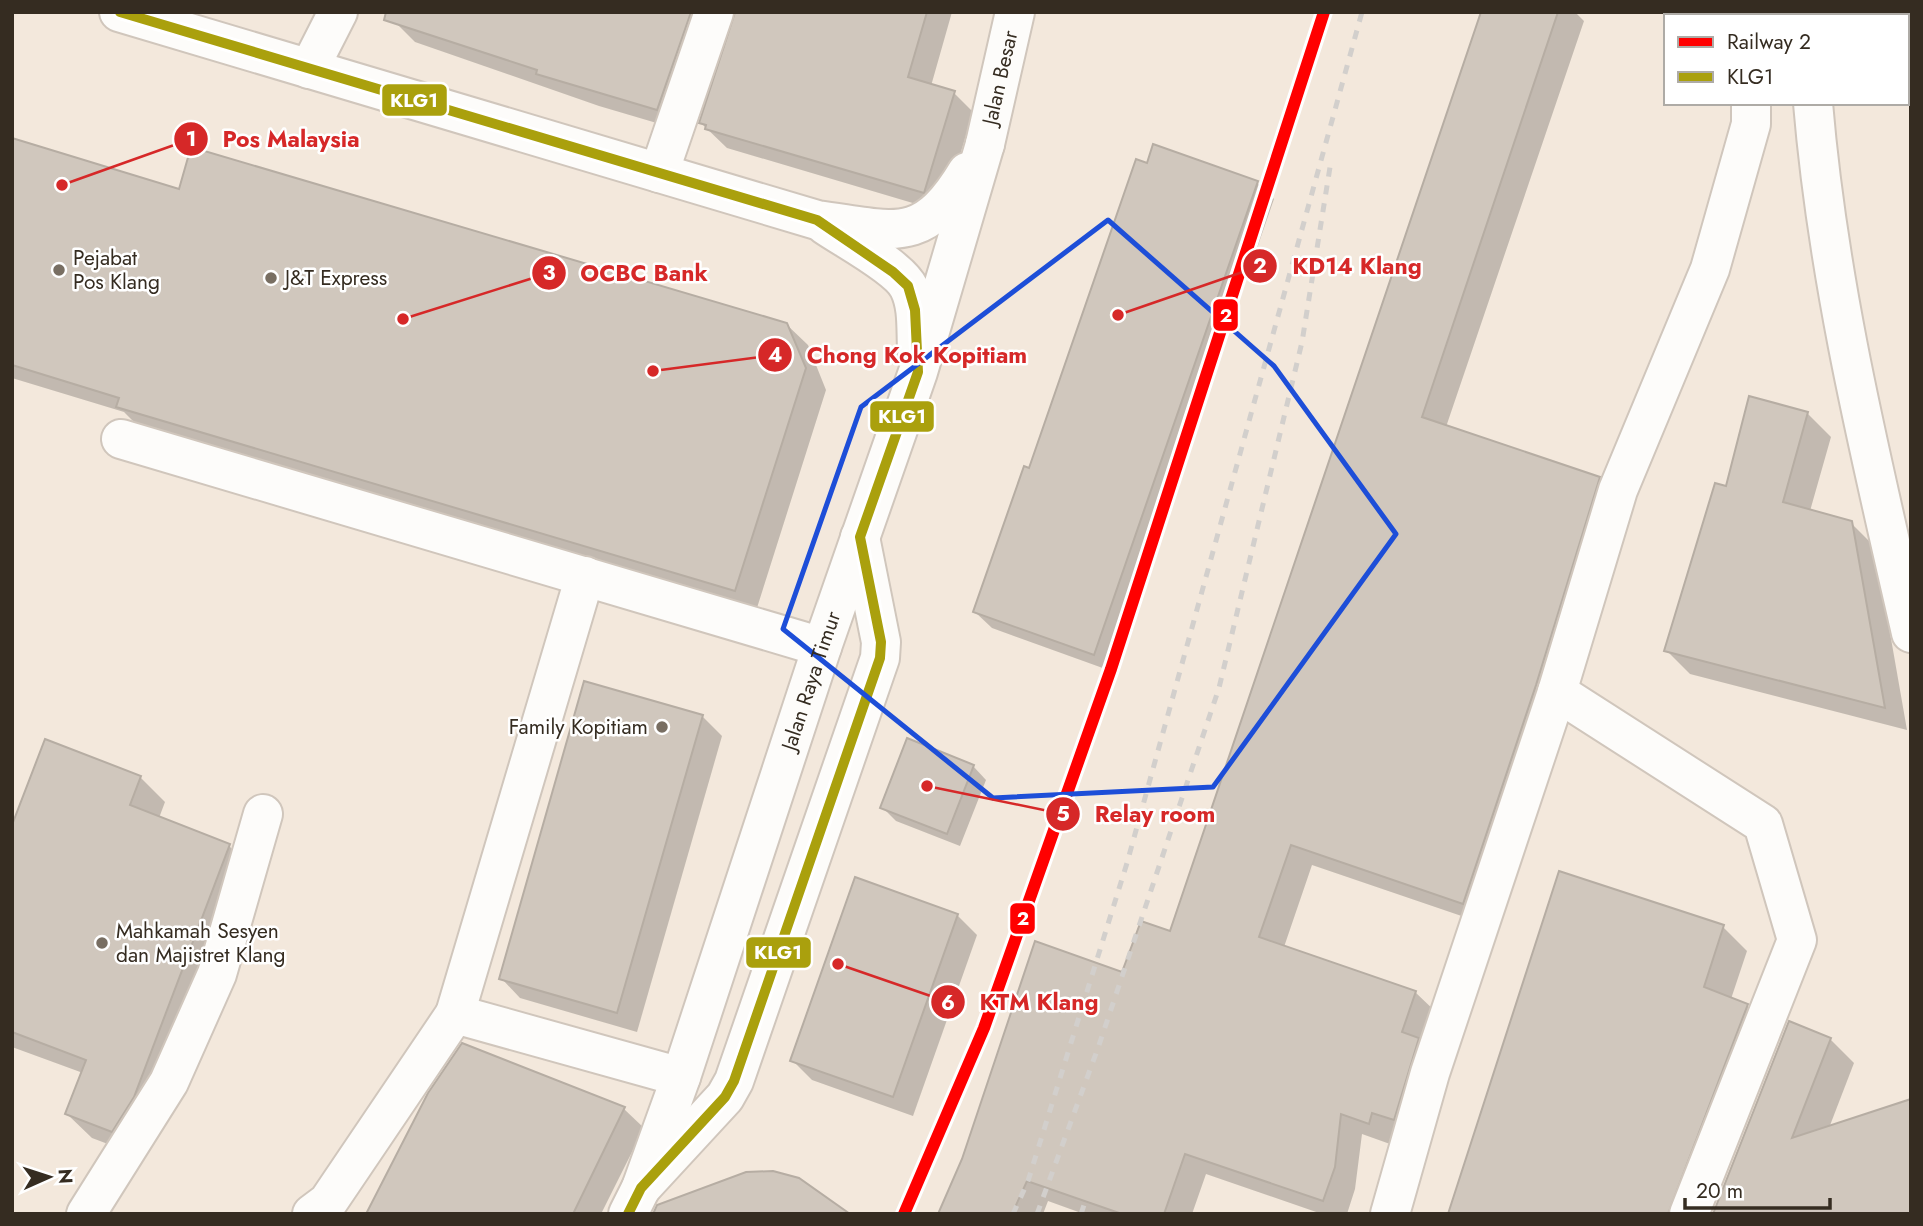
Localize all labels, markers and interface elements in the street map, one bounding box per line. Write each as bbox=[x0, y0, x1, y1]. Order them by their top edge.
legend bbox=[1664, 14, 1909, 105]
street label: Jalan Besar bbox=[974, 27, 1025, 131]
text: Railway 2 bbox=[1727, 27, 1811, 57]
text: KLG1 bbox=[1727, 62, 1773, 92]
line badge: KLG1 bbox=[381, 83, 448, 117]
text: KLG1 bbox=[390, 87, 438, 114]
callout: Pos Malaysia bbox=[174, 117, 374, 161]
text: Pos Malaysia bbox=[222, 122, 360, 156]
text: 1 bbox=[186, 124, 196, 154]
place label: Pejabat Pos Klang bbox=[73, 243, 160, 297]
callout: KD14 Klang bbox=[1243, 244, 1435, 288]
text: KD14 Klang bbox=[1292, 249, 1422, 283]
callout: OCBC Bank bbox=[531, 251, 722, 295]
text: 2 bbox=[1253, 251, 1267, 281]
text: OCBC Bank bbox=[580, 256, 708, 290]
text: 3 bbox=[542, 258, 556, 288]
marker: Pejabat Pos Klang bbox=[51, 262, 67, 278]
place label: J&T Express bbox=[282, 263, 387, 293]
marker: J&T Express bbox=[263, 270, 279, 286]
line badge: 2 bbox=[1212, 298, 1239, 332]
text: 2 bbox=[1220, 302, 1232, 329]
callout: Chong Kok Kopitiam bbox=[757, 333, 1041, 377]
text: Chong Kok Kopitiam bbox=[807, 338, 1027, 372]
text: 4 bbox=[768, 340, 782, 370]
line badge: KLG1 bbox=[869, 400, 935, 433]
text: KLG1 bbox=[878, 403, 926, 430]
street label: Jalan Raya Timur bbox=[773, 607, 849, 757]
place label: Family Kopitiam bbox=[509, 712, 648, 742]
marker: Family Kopitiam bbox=[654, 719, 670, 735]
callout: Relay room bbox=[1045, 792, 1229, 836]
text: Relay room bbox=[1095, 797, 1215, 831]
text: 5 bbox=[1056, 799, 1070, 829]
line badge: 2 bbox=[1009, 902, 1036, 935]
text: 2 bbox=[1017, 905, 1029, 932]
place label: Mahkamah Sesyen dan Majistret Klang bbox=[116, 916, 286, 970]
marker: Mahkamah Sesyen dan Majistret Klang bbox=[94, 935, 110, 951]
line badge: KLG1 bbox=[745, 936, 812, 969]
text: KLG1 bbox=[754, 939, 802, 966]
callout: KTM Klang bbox=[930, 980, 1112, 1024]
text: KTM Klang bbox=[979, 985, 1099, 1019]
text: 6 bbox=[941, 988, 955, 1018]
north arrow bbox=[14, 1142, 84, 1212]
scale bar bbox=[1685, 1166, 1830, 1210]
text: N bbox=[52, 1168, 79, 1184]
text: 20 m bbox=[1696, 1176, 1743, 1206]

